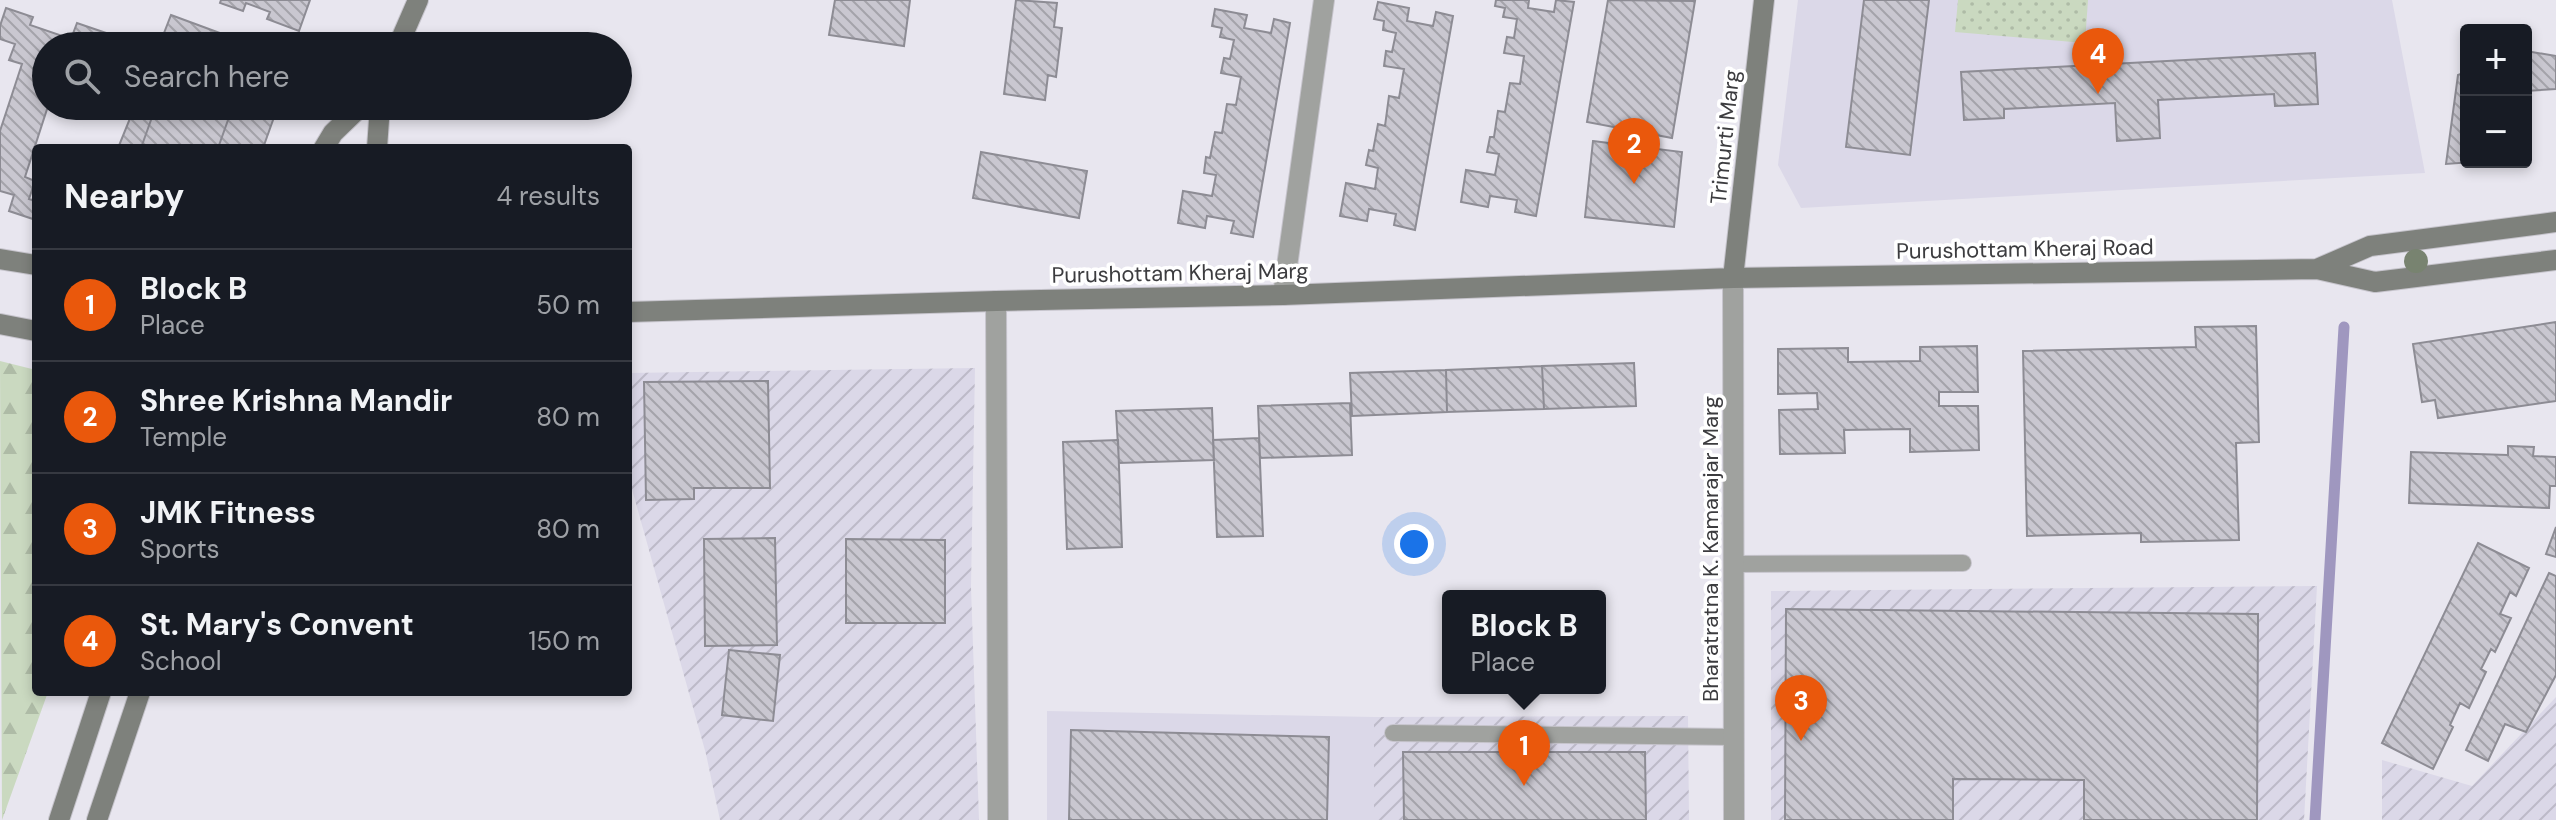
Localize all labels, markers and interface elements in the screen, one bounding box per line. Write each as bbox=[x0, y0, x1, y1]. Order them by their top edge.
map controls bbox=[2460, 24, 2532, 168]
button: + bbox=[2460, 24, 2532, 96]
pin: 4 bbox=[2072, 28, 2124, 94]
search box bbox=[32, 32, 632, 120]
icon: search bbox=[60, 54, 104, 98]
text: Search here bbox=[124, 57, 290, 96]
street label: Trimurti Marg bbox=[1704, 68, 1746, 206]
button: − bbox=[2460, 96, 2532, 168]
pin: 2 bbox=[1608, 118, 1660, 184]
text: Nearby bbox=[64, 174, 184, 219]
text: 4 results bbox=[496, 179, 600, 213]
street label: Purushottam Kheraj Road bbox=[1896, 232, 2154, 266]
street label: Purushottam Kheraj Marg bbox=[1051, 256, 1309, 290]
text: Block B bbox=[140, 269, 247, 308]
text: 1 bbox=[85, 288, 95, 322]
text: 50 m bbox=[536, 288, 600, 322]
text: Place bbox=[140, 308, 205, 342]
text: Shree Krishna Mandir bbox=[140, 381, 452, 420]
street label: Bharatratna K. Kamarajar Marg bbox=[1696, 396, 1725, 702]
text: 2 bbox=[82, 400, 98, 434]
text: 80 m bbox=[536, 400, 600, 434]
text: Temple bbox=[140, 420, 227, 454]
text: JMK Fitness bbox=[140, 493, 316, 532]
text: 3 bbox=[82, 512, 98, 546]
text: 80 m bbox=[536, 512, 600, 546]
your location bbox=[1394, 524, 1434, 564]
text: Sports bbox=[140, 532, 220, 566]
popup bbox=[1442, 590, 1606, 694]
text: St. Mary's Convent bbox=[140, 605, 414, 644]
text: Block B bbox=[1470, 606, 1578, 645]
text: 4 bbox=[82, 624, 98, 658]
text: 150 m bbox=[528, 624, 600, 658]
text: School bbox=[140, 644, 222, 678]
text: Place bbox=[1470, 645, 1535, 679]
pin: 3 bbox=[1775, 675, 1827, 741]
pin: 1 bbox=[1498, 720, 1550, 786]

